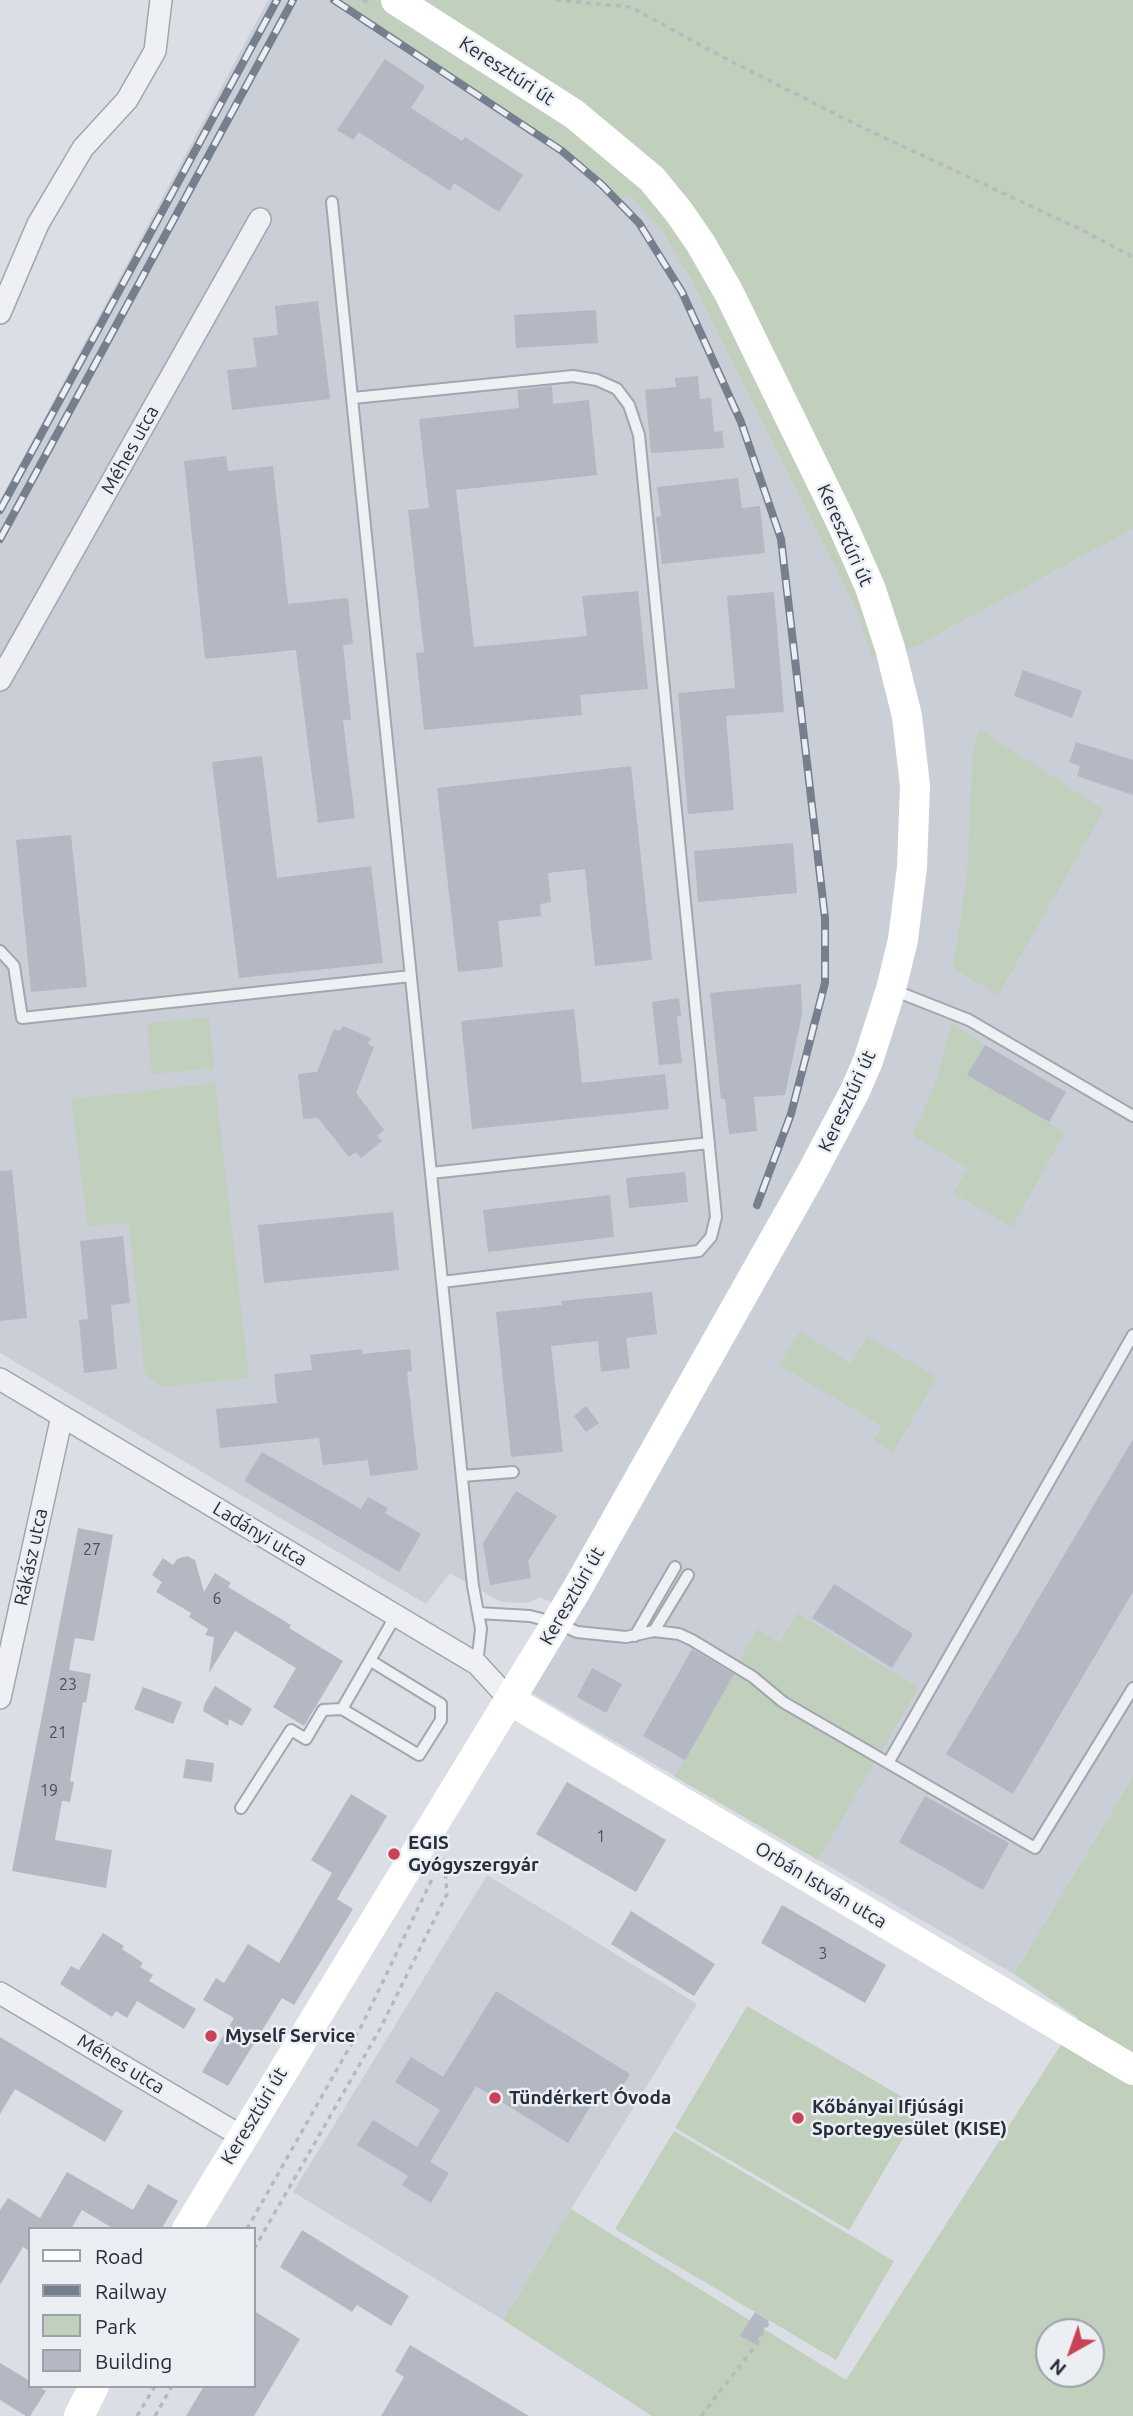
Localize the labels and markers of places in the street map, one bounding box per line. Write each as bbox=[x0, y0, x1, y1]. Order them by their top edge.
place label: EGIS Gyógyszergyár bbox=[408, 1832, 539, 1876]
marker: EGIS Gyógyszergyár bbox=[386, 1846, 402, 1862]
place label: Myself Service bbox=[225, 2025, 355, 2047]
marker: Myself Service bbox=[203, 2028, 219, 2044]
place label: Tündérkert Óvoda bbox=[509, 2087, 671, 2109]
marker: Tündérkert Óvoda bbox=[487, 2090, 503, 2106]
place label: Kőbányai Ifjúsági Sportegyesület (KISE) bbox=[812, 2096, 1007, 2140]
marker: Kőbányai Ifjúsági Sportegyesület (KISE) bbox=[790, 2110, 806, 2126]

